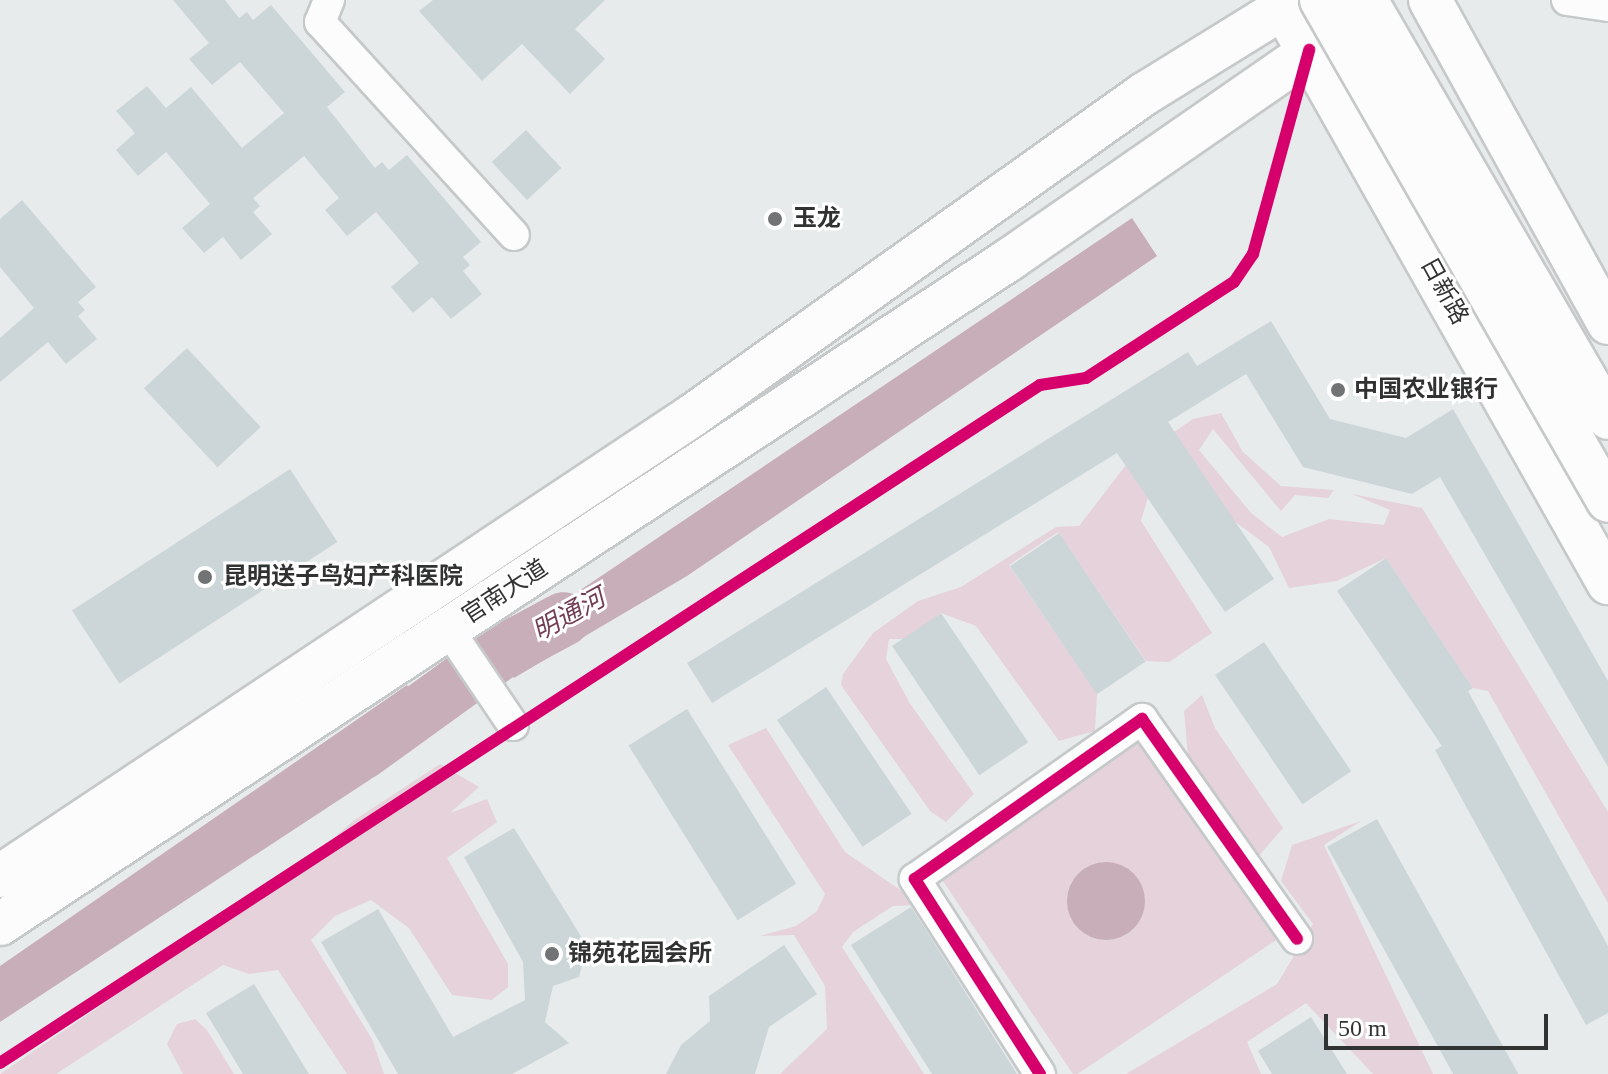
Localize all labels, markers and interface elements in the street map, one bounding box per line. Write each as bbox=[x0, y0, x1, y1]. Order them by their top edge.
place label: 玉龙 bbox=[793, 205, 841, 233]
marker: 玉龙 bbox=[764, 208, 786, 230]
street label: 日新路 bbox=[1414, 253, 1474, 329]
place label: 中国农业银行 bbox=[1354, 376, 1498, 404]
marker: 中国农业银行 bbox=[1329, 381, 1347, 399]
street label: 官南大道 bbox=[457, 554, 553, 630]
place label: 昆明送子鸟妇产科医院 bbox=[223, 563, 463, 591]
marker: 昆明送子鸟妇产科医院 bbox=[194, 566, 216, 588]
water label: 明通河 bbox=[527, 582, 611, 648]
place label: 锦苑花园会所 bbox=[568, 940, 712, 968]
marker: 锦苑花园会所 bbox=[543, 945, 561, 963]
scale bar bbox=[1328, 998, 1552, 1048]
text: 50 m bbox=[1338, 1015, 1387, 1041]

